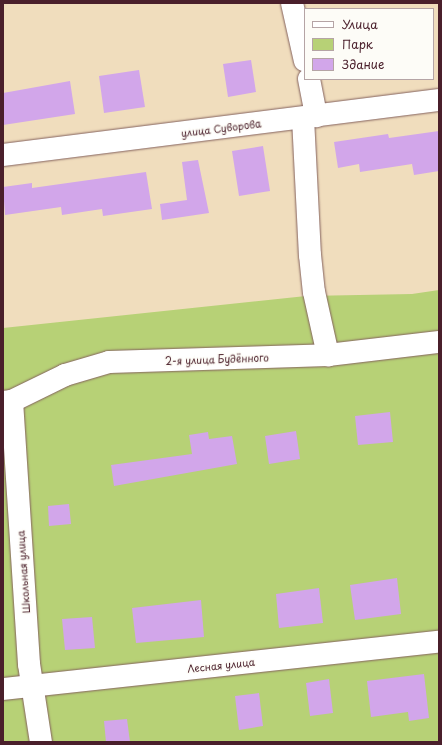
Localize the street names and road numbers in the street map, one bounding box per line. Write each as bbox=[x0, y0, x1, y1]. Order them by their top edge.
street label: улица Суворова bbox=[180, 117, 262, 139]
street label: 2-я улица Будённого bbox=[164, 351, 270, 367]
street label: Школьная улица bbox=[14, 530, 32, 614]
street label: Лесная улица bbox=[186, 655, 256, 675]

